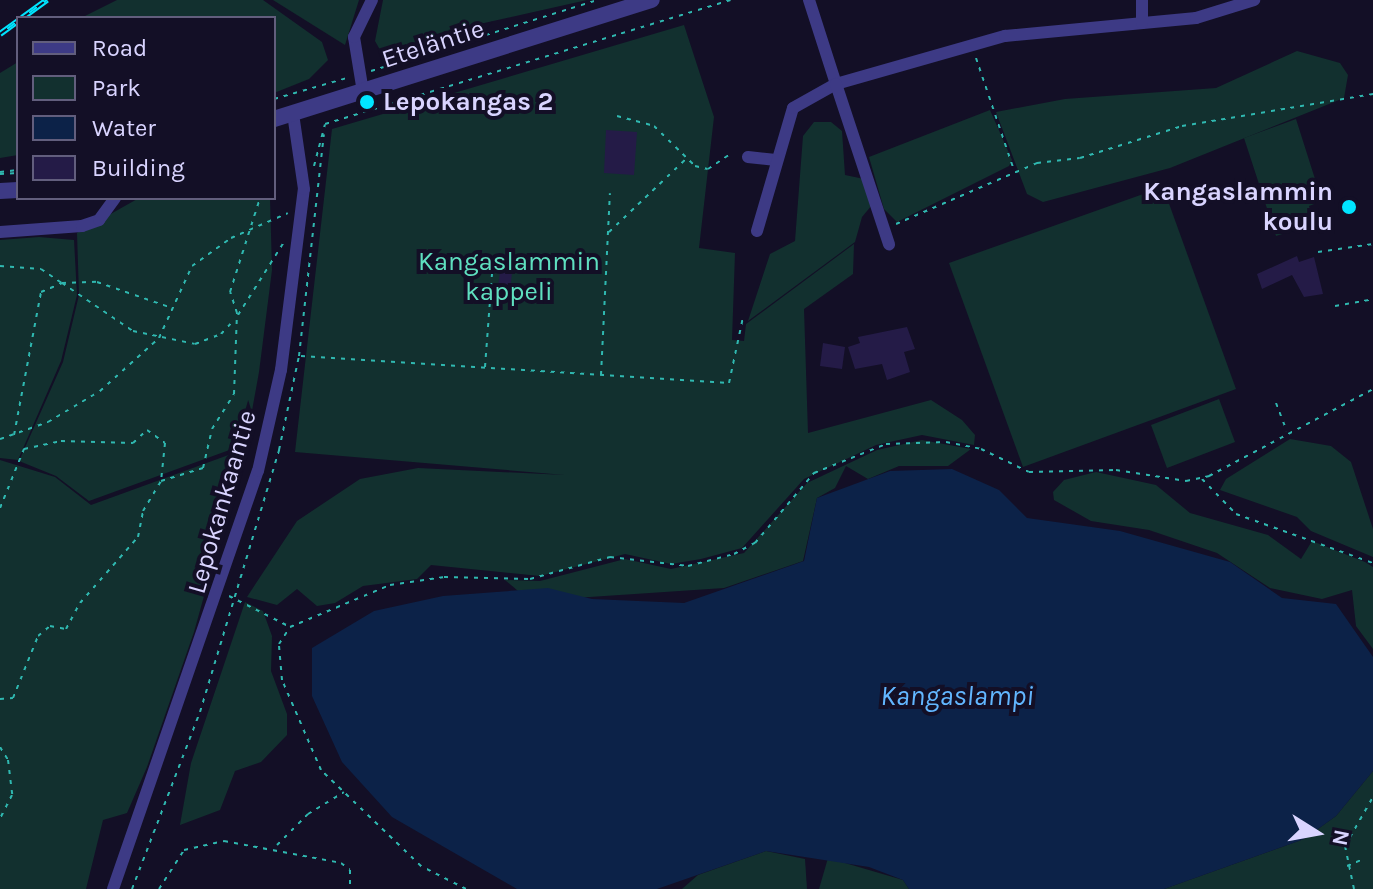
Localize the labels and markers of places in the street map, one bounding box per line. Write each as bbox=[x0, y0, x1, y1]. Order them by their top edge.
place label: Lepokangas 2 bbox=[383, 86, 553, 118]
marker: Lepokangas 2 bbox=[358, 93, 376, 111]
place label: Kangaslammin koulu bbox=[1143, 176, 1333, 238]
marker: Kangaslammin koulu bbox=[1340, 198, 1358, 216]

